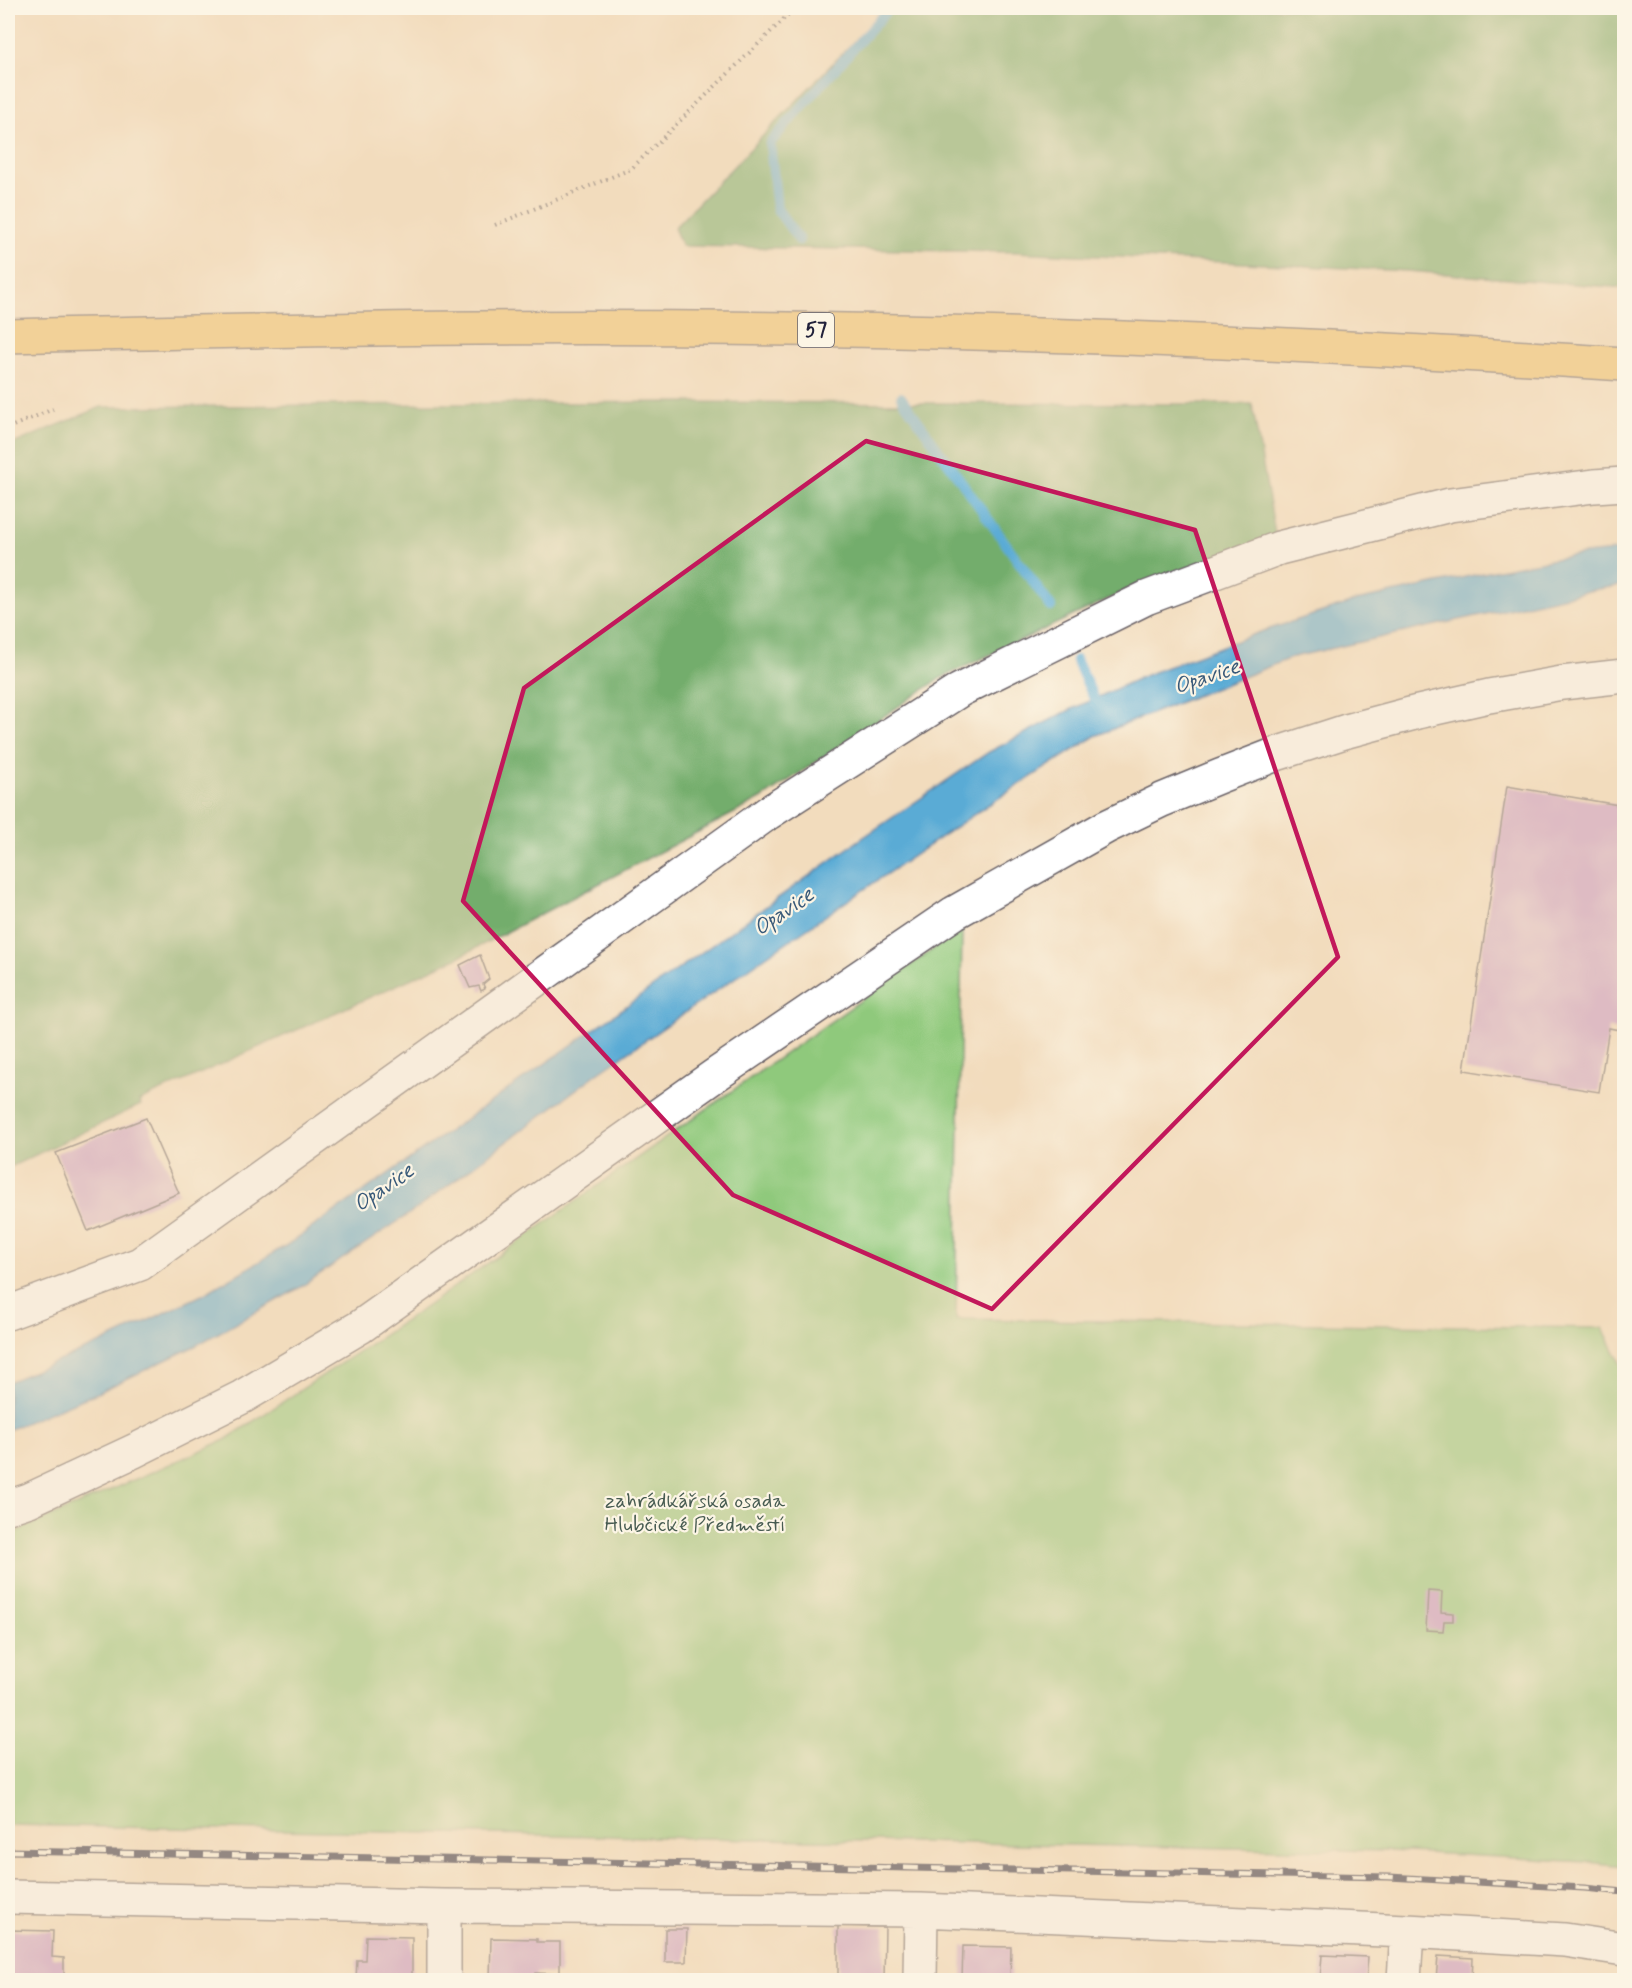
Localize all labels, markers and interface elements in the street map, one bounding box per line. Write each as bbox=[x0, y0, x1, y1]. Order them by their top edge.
road number: 57 bbox=[798, 313, 834, 347]
water label: Opavice bbox=[1170, 652, 1245, 701]
water label: Opavice bbox=[748, 880, 821, 943]
water label: Opavice bbox=[348, 1156, 421, 1219]
park label: zahrádkářská osada Hlubčické Předměstí bbox=[604, 1487, 786, 1539]

